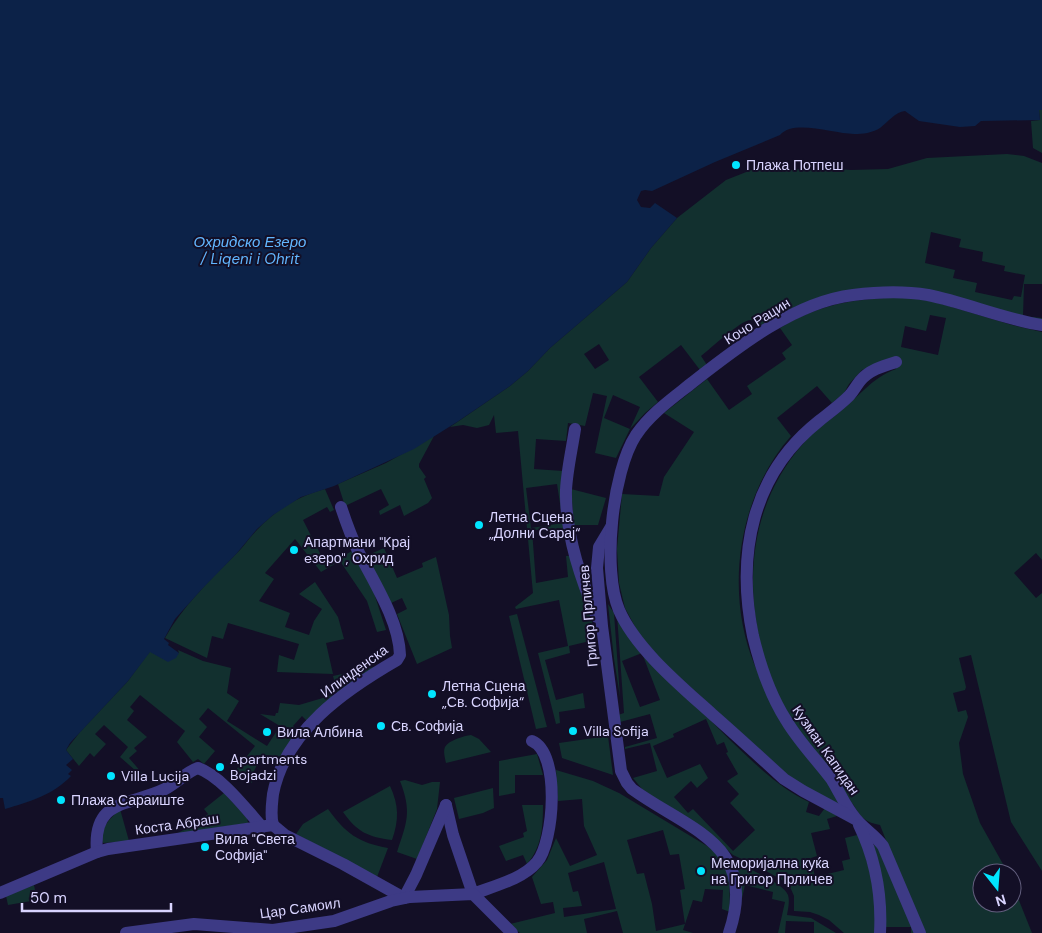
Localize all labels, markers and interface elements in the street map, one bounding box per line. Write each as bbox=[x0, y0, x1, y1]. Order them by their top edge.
place label: Плажа Потпеш bbox=[746, 156, 843, 174]
marker: Плажа Потпеш bbox=[730, 159, 742, 171]
water label: Охридско Езеро / Liqeni i Ohrit bbox=[194, 232, 306, 269]
street label: Кочо Рацин bbox=[721, 294, 793, 348]
place label: Летна Сцена „Долни Сарај“ bbox=[489, 508, 580, 542]
marker: Летна Сцена „Долни Сарај“ bbox=[473, 519, 485, 531]
place label: Апартмани "Kрај eзеро", Охрид bbox=[304, 533, 410, 567]
marker: Апартмани "Kрај eзеро", Охрид bbox=[288, 544, 300, 556]
street label: Григор Прличев bbox=[575, 564, 601, 668]
street label: Илинденска bbox=[317, 640, 391, 701]
place label: Летна Сцена „Св. Софија“ bbox=[442, 677, 526, 711]
marker: Летна Сцена „Св. Софија“ bbox=[426, 688, 438, 700]
street label: Кузман Капидан bbox=[788, 702, 864, 798]
place label: Св. Софија bbox=[391, 717, 463, 735]
marker: Св. Софија bbox=[375, 720, 387, 732]
place label: Villa Sofija bbox=[583, 722, 649, 740]
place label: Вила Албина bbox=[277, 723, 363, 741]
marker: Villa Sofija bbox=[567, 725, 579, 737]
marker: Вила Албина bbox=[261, 726, 273, 738]
place label: Apartments Bojadzi bbox=[230, 750, 307, 784]
marker: Apartments Bojadzi bbox=[214, 761, 226, 773]
place label: Villa Lucija bbox=[121, 767, 189, 785]
marker: Villa Lucija bbox=[105, 770, 117, 782]
place label: Плажа Сараиште bbox=[71, 791, 185, 809]
marker: Плажа Сараиште bbox=[55, 794, 67, 806]
street label: Коста Абраш bbox=[134, 809, 220, 839]
place label: Вила "Света Софија" bbox=[215, 830, 295, 864]
marker: Вила "Света Софија" bbox=[199, 841, 211, 853]
place label: Меморијална куќа на Григор Прличев bbox=[711, 854, 833, 888]
north arrow bbox=[972, 863, 1022, 913]
marker: Меморијална куќа на Григор Прличев bbox=[695, 865, 707, 877]
scale bar bbox=[22, 880, 171, 912]
text: 50 m bbox=[30, 888, 67, 908]
text: N bbox=[993, 890, 1008, 911]
street label: Цар Самоил bbox=[258, 893, 342, 923]

